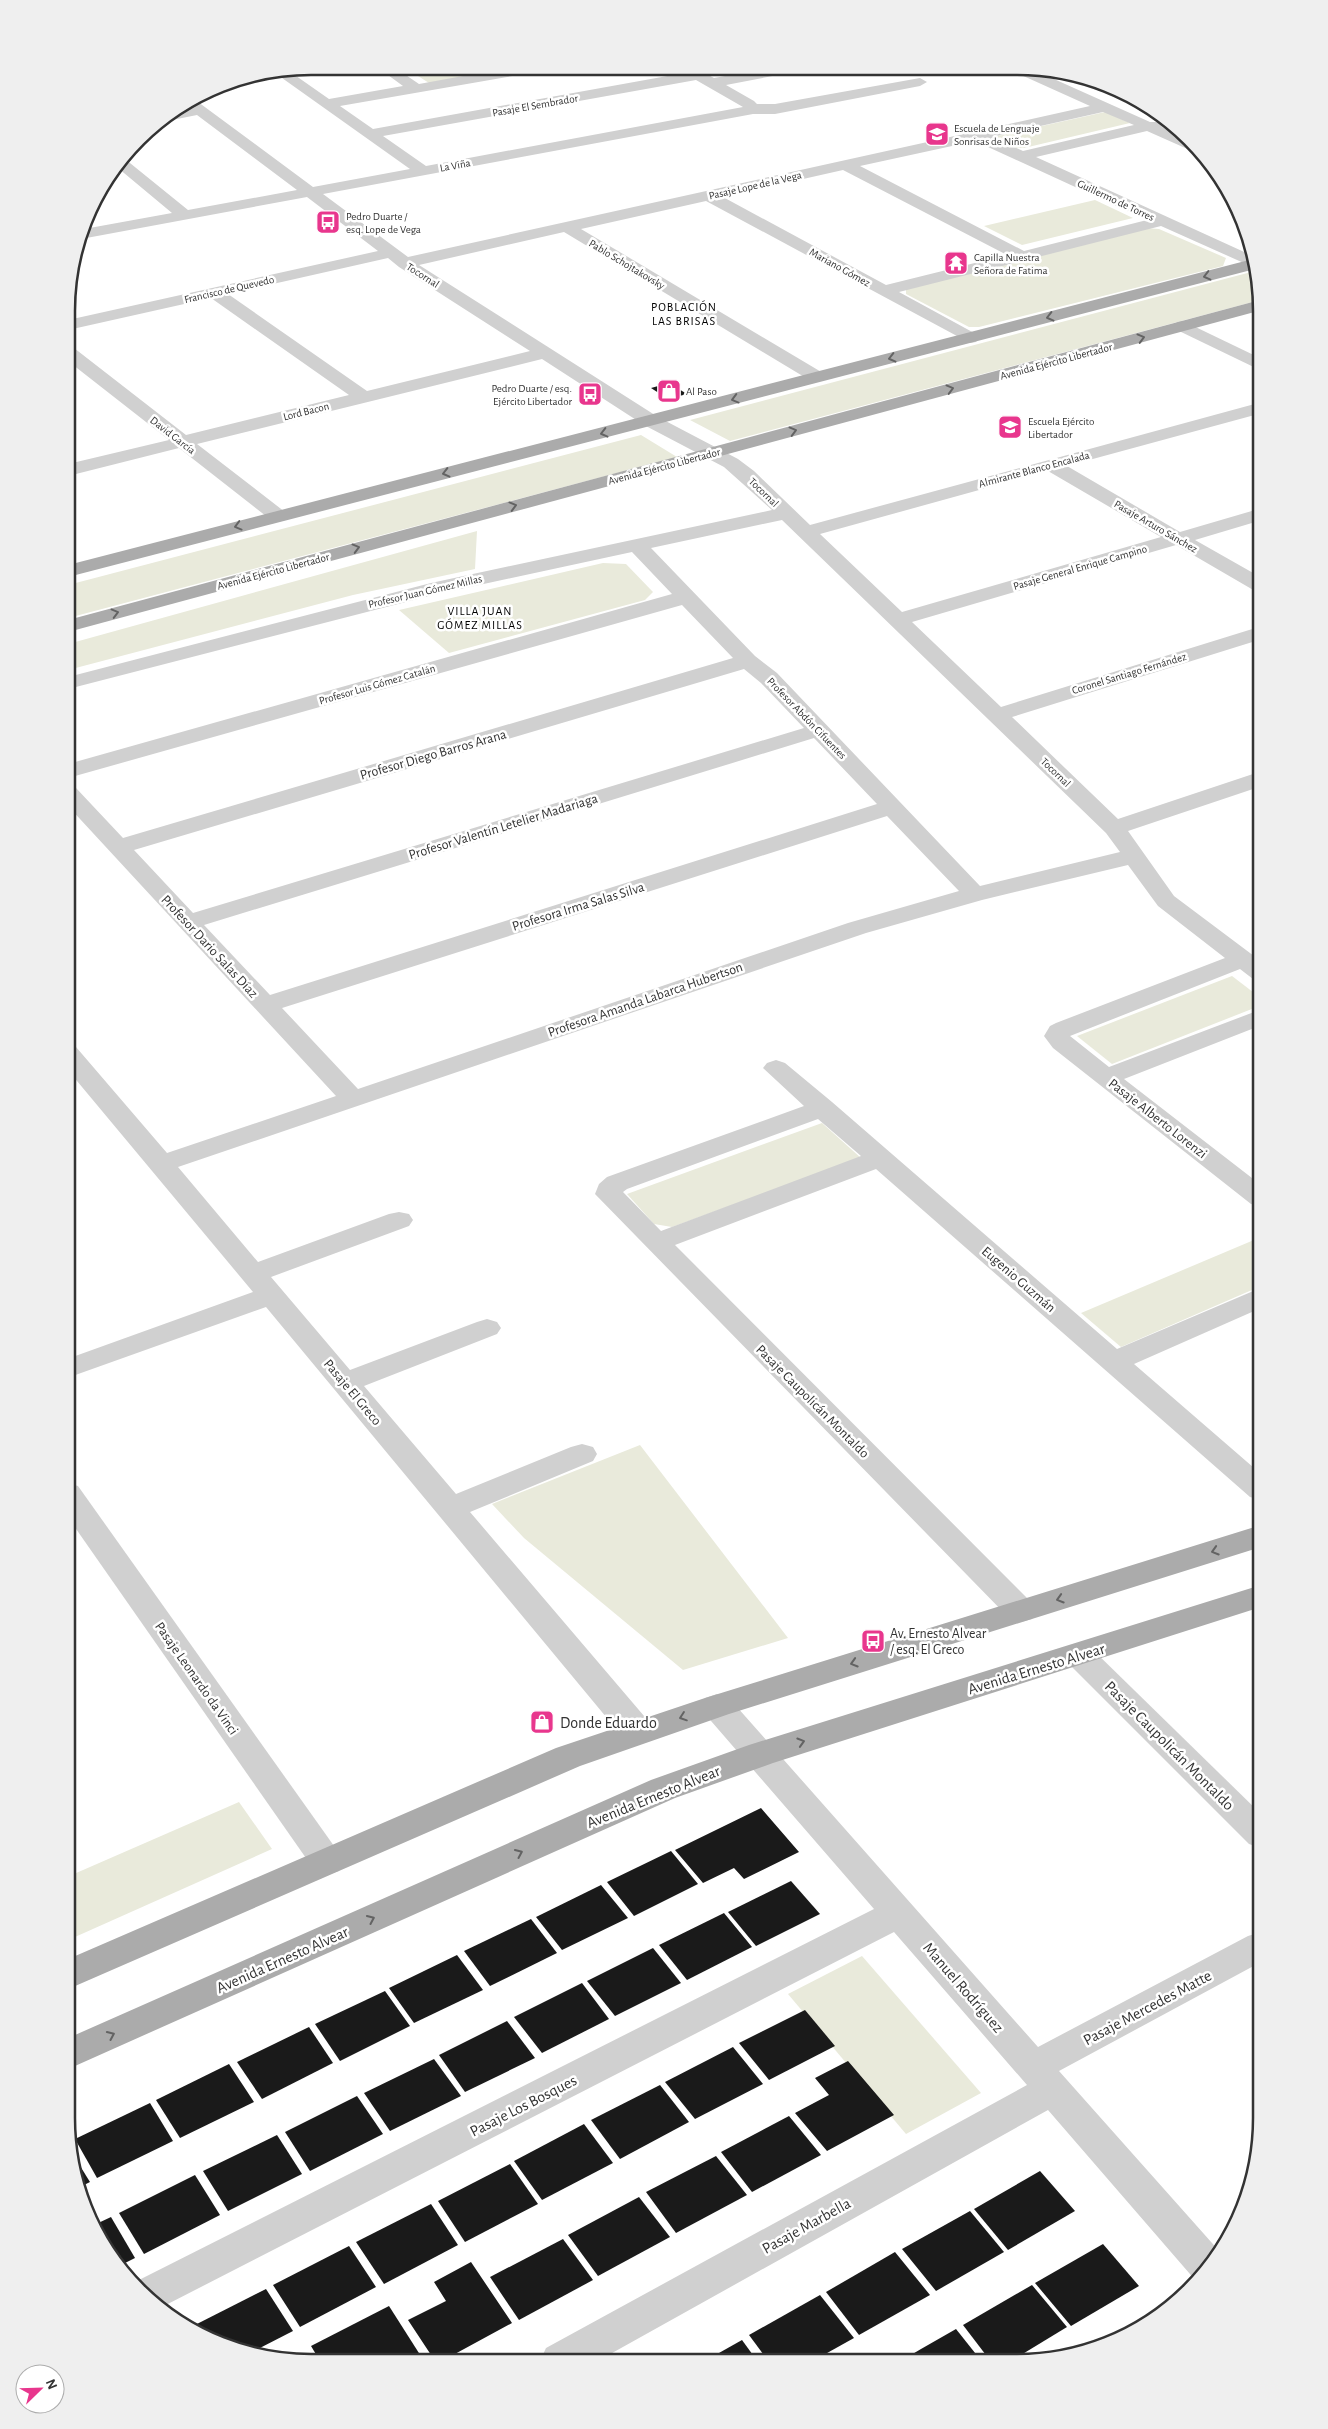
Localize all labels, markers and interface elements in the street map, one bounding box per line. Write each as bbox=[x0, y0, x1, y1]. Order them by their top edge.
street label: Pasaje El Sembrador bbox=[491, 92, 579, 118]
school or university icon: Escuela de Lenguaje Sonrisas de Niños bbox=[924, 121, 950, 147]
place label: Escuela de Lenguaje Sonrisas de Niños bbox=[954, 123, 1040, 147]
street label: La Viña bbox=[439, 157, 471, 174]
street label: Pasaje Lope de la Vega bbox=[708, 169, 803, 202]
street label: Guillermo de Torres bbox=[1076, 178, 1156, 223]
bus stop icon: Pedro Duarte / esq. Lope de Vega bbox=[315, 209, 341, 235]
place label: Pedro Duarte / esq. Lope de Vega bbox=[346, 211, 421, 235]
street label: Pablo Schojtakovsky bbox=[587, 237, 667, 292]
street label: Mariano Gómez bbox=[807, 246, 872, 289]
temple icon: Capilla Nuestra Señora de Fatima bbox=[943, 250, 969, 276]
place label: Capilla Nuestra Señora de Fatima bbox=[974, 252, 1048, 276]
street label: Tocornal bbox=[404, 261, 441, 290]
one-way arrow bbox=[1203, 271, 1211, 281]
street label: Francisco de Quevedo bbox=[183, 274, 275, 305]
district label: POBLACIÓN LAS BRISAS bbox=[651, 300, 717, 327]
one-way arrow bbox=[1045, 311, 1054, 322]
one-way arrow bbox=[1136, 333, 1145, 343]
street label: Avenida Ejército Libertador bbox=[999, 341, 1114, 382]
one-way arrow bbox=[888, 352, 897, 363]
shop icon: Al Paso bbox=[656, 378, 682, 404]
bus stop icon: Pedro Duarte / esq. Ejército Libertador bbox=[577, 381, 603, 407]
place label: Pedro Duarte / esq. Ejército Libertador bbox=[491, 383, 572, 407]
one-way arrow bbox=[946, 384, 955, 395]
place label: Al Paso bbox=[686, 386, 717, 397]
one-way arrow bbox=[730, 393, 739, 404]
street label: Lord Bacon bbox=[282, 400, 330, 423]
street label: David García bbox=[148, 414, 197, 456]
school or university icon: Escuela Ejército Libertador bbox=[997, 414, 1023, 440]
place label: Escuela Ejército Libertador bbox=[1028, 416, 1094, 440]
one-way arrow bbox=[789, 426, 798, 437]
one-way arrow bbox=[599, 427, 608, 438]
street label: Avenida Ejército Libertador bbox=[607, 446, 722, 487]
street label: Almirante Blanco Encalada bbox=[978, 449, 1091, 490]
one-way arrow bbox=[442, 467, 451, 478]
street label: Tocornal bbox=[747, 476, 781, 509]
street label: Pasaje Arturo Sánchez bbox=[1112, 498, 1200, 555]
one-way arrow bbox=[509, 502, 517, 512]
one-way arrow bbox=[235, 521, 243, 531]
street label: Pasaje General Enrique Campino bbox=[1012, 543, 1148, 592]
one-way arrow bbox=[352, 544, 360, 554]
street label: Avenida Ejército Libertador bbox=[216, 551, 331, 592]
street label: Profesor Juan Gómez Millas bbox=[367, 573, 483, 610]
district label: VILLA JUAN GÓMEZ MILLAS bbox=[437, 605, 523, 631]
one-way arrow bbox=[110, 609, 119, 619]
street label: Coronel Santiago Fernández bbox=[1071, 651, 1188, 696]
street label: Profesor Luis Gómez Catalán bbox=[318, 663, 437, 706]
street label: Profesor Abdón Cifuentes bbox=[765, 676, 848, 761]
street label: Profesor Diego Barros Arana bbox=[358, 727, 509, 783]
street label: Tocornal bbox=[1039, 756, 1073, 789]
street label: Profesor Valentín Letelier Madariaga bbox=[407, 791, 600, 862]
street label: Profesora Irma Salas Silva bbox=[510, 880, 647, 934]
street label: Profesor Dario Salas Díaz bbox=[158, 893, 260, 1001]
street label: Profesora Amanda Labarca Hubertson bbox=[546, 960, 745, 1040]
street label: Pasaje Alberto Lorenzi bbox=[1106, 1076, 1209, 1161]
street label: Eugenio Guzmán bbox=[979, 1244, 1058, 1315]
street label: Pasaje Caupolicán Montaldo bbox=[753, 1342, 872, 1461]
street label: Pasaje El Greco bbox=[321, 1357, 384, 1428]
one-way arrow bbox=[1211, 1545, 1219, 1555]
one-way arrow bbox=[1056, 1593, 1064, 1603]
street label: Pasaje Leonardo da Vinci bbox=[152, 1620, 240, 1738]
place label: Av. Ernesto Alvear / esq. El Greco bbox=[890, 1627, 987, 1657]
bus stop icon: Av. Ernesto Alvear / esq. El Greco bbox=[860, 1628, 886, 1654]
street label: Avenida Ernesto Alvear bbox=[966, 1640, 1108, 1697]
one-way arrow bbox=[851, 1657, 859, 1667]
street label: Pasaje Caupolicán Montaldo bbox=[1101, 1678, 1237, 1814]
shop icon: Donde Eduardo bbox=[529, 1709, 555, 1735]
one-way arrow bbox=[679, 1711, 687, 1721]
place label: Donde Eduardo bbox=[560, 1715, 657, 1731]
one-way arrow bbox=[796, 1738, 804, 1748]
street label: Avenida Ernesto Alvear bbox=[584, 1763, 723, 1831]
one-way arrow bbox=[514, 1849, 523, 1859]
one-way arrow bbox=[366, 1915, 375, 1926]
street label: Avenida Ernesto Alvear bbox=[214, 1923, 351, 1996]
street label: Manuel Rodríguez bbox=[920, 1940, 1007, 2036]
street label: Pasaje Mercedes Matte bbox=[1081, 1967, 1215, 2049]
one-way arrow bbox=[106, 2031, 115, 2042]
street label: Pasaje Los Bosques bbox=[467, 2072, 580, 2141]
street label: Pasaje Marbella bbox=[759, 2195, 854, 2258]
north arrow bbox=[15, 2364, 65, 2414]
text: N bbox=[43, 2377, 59, 2392]

